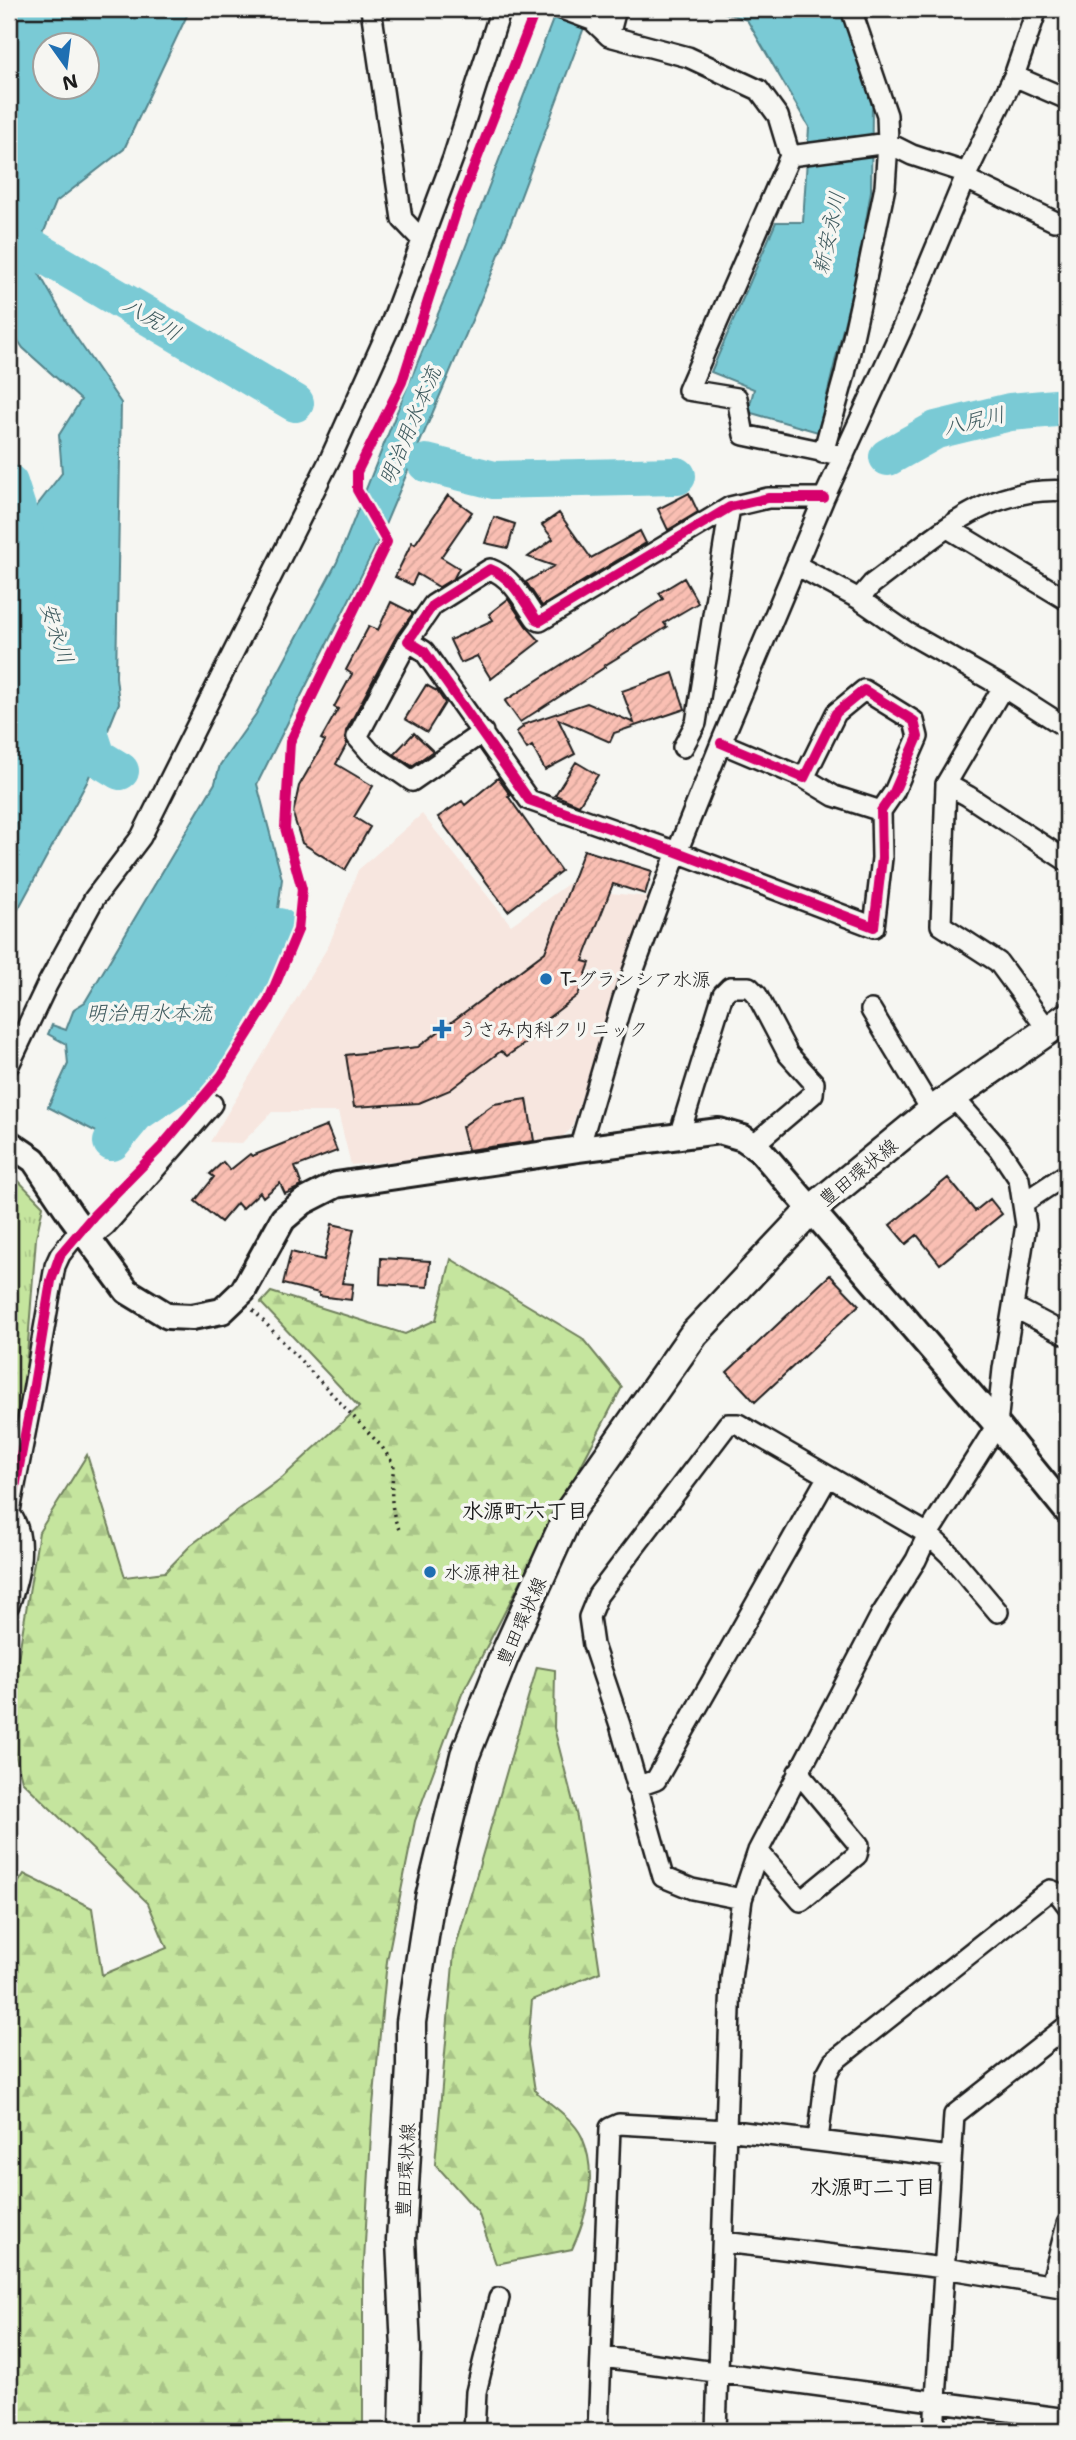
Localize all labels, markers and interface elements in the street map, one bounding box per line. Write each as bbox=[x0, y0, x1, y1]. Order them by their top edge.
north arrow bbox=[32, 32, 102, 102]
text: N bbox=[60, 68, 80, 96]
water label: 新安永川 bbox=[807, 189, 851, 277]
water label: 八尻川 bbox=[118, 291, 186, 347]
water label: 明治用水本流 bbox=[372, 361, 448, 489]
water label: 八尻川 bbox=[940, 400, 1008, 442]
water label: 安永川 bbox=[34, 599, 80, 667]
place label: T-グランシア水源 bbox=[560, 967, 711, 992]
marker: T-グランシア水源 bbox=[538, 971, 554, 987]
water label: 明治用水本流 bbox=[86, 999, 214, 1027]
place label: うさみ内科クリニック bbox=[458, 1017, 648, 1042]
marker: うさみ内科クリニック bbox=[432, 1019, 452, 1039]
street label: 豊田環状線 bbox=[814, 1133, 903, 1212]
district label: 水源町六丁目 bbox=[462, 1497, 588, 1525]
place label: 水源神社 bbox=[444, 1560, 520, 1585]
marker: 水源神社 bbox=[422, 1564, 438, 1580]
street label: 豊田環状線 bbox=[491, 1573, 552, 1670]
street label: 豊田環状線 bbox=[391, 2122, 420, 2218]
district label: 水源町二丁目 bbox=[810, 2173, 936, 2201]

